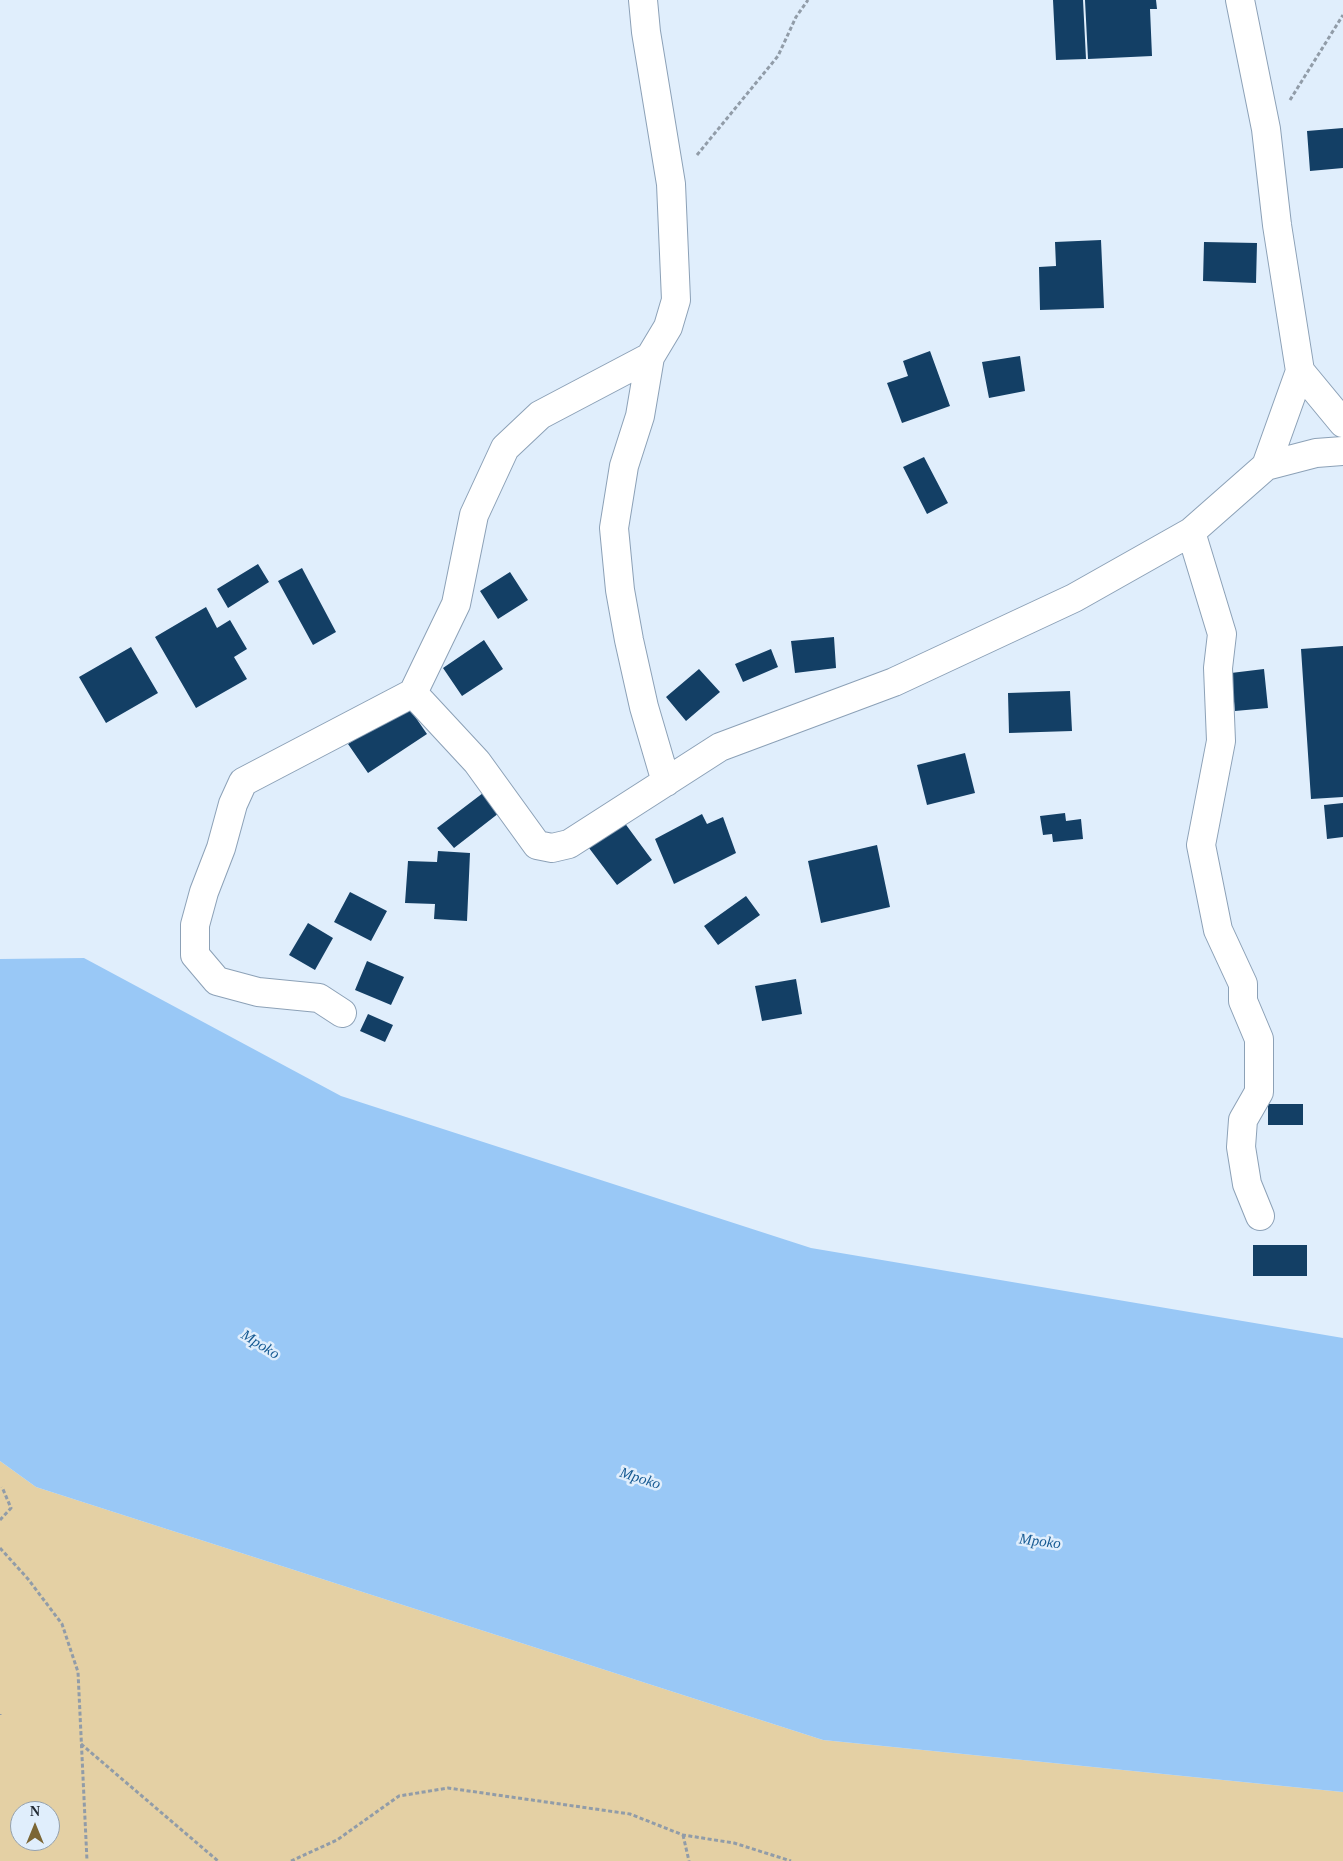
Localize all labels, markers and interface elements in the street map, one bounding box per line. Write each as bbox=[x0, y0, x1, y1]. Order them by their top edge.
water label: Mpoko bbox=[238, 1326, 282, 1364]
water label: Mpoko bbox=[617, 1464, 663, 1494]
water label: Mpoko bbox=[1018, 1531, 1062, 1553]
north arrow bbox=[10, 1801, 60, 1851]
text: N bbox=[30, 1804, 40, 1819]

